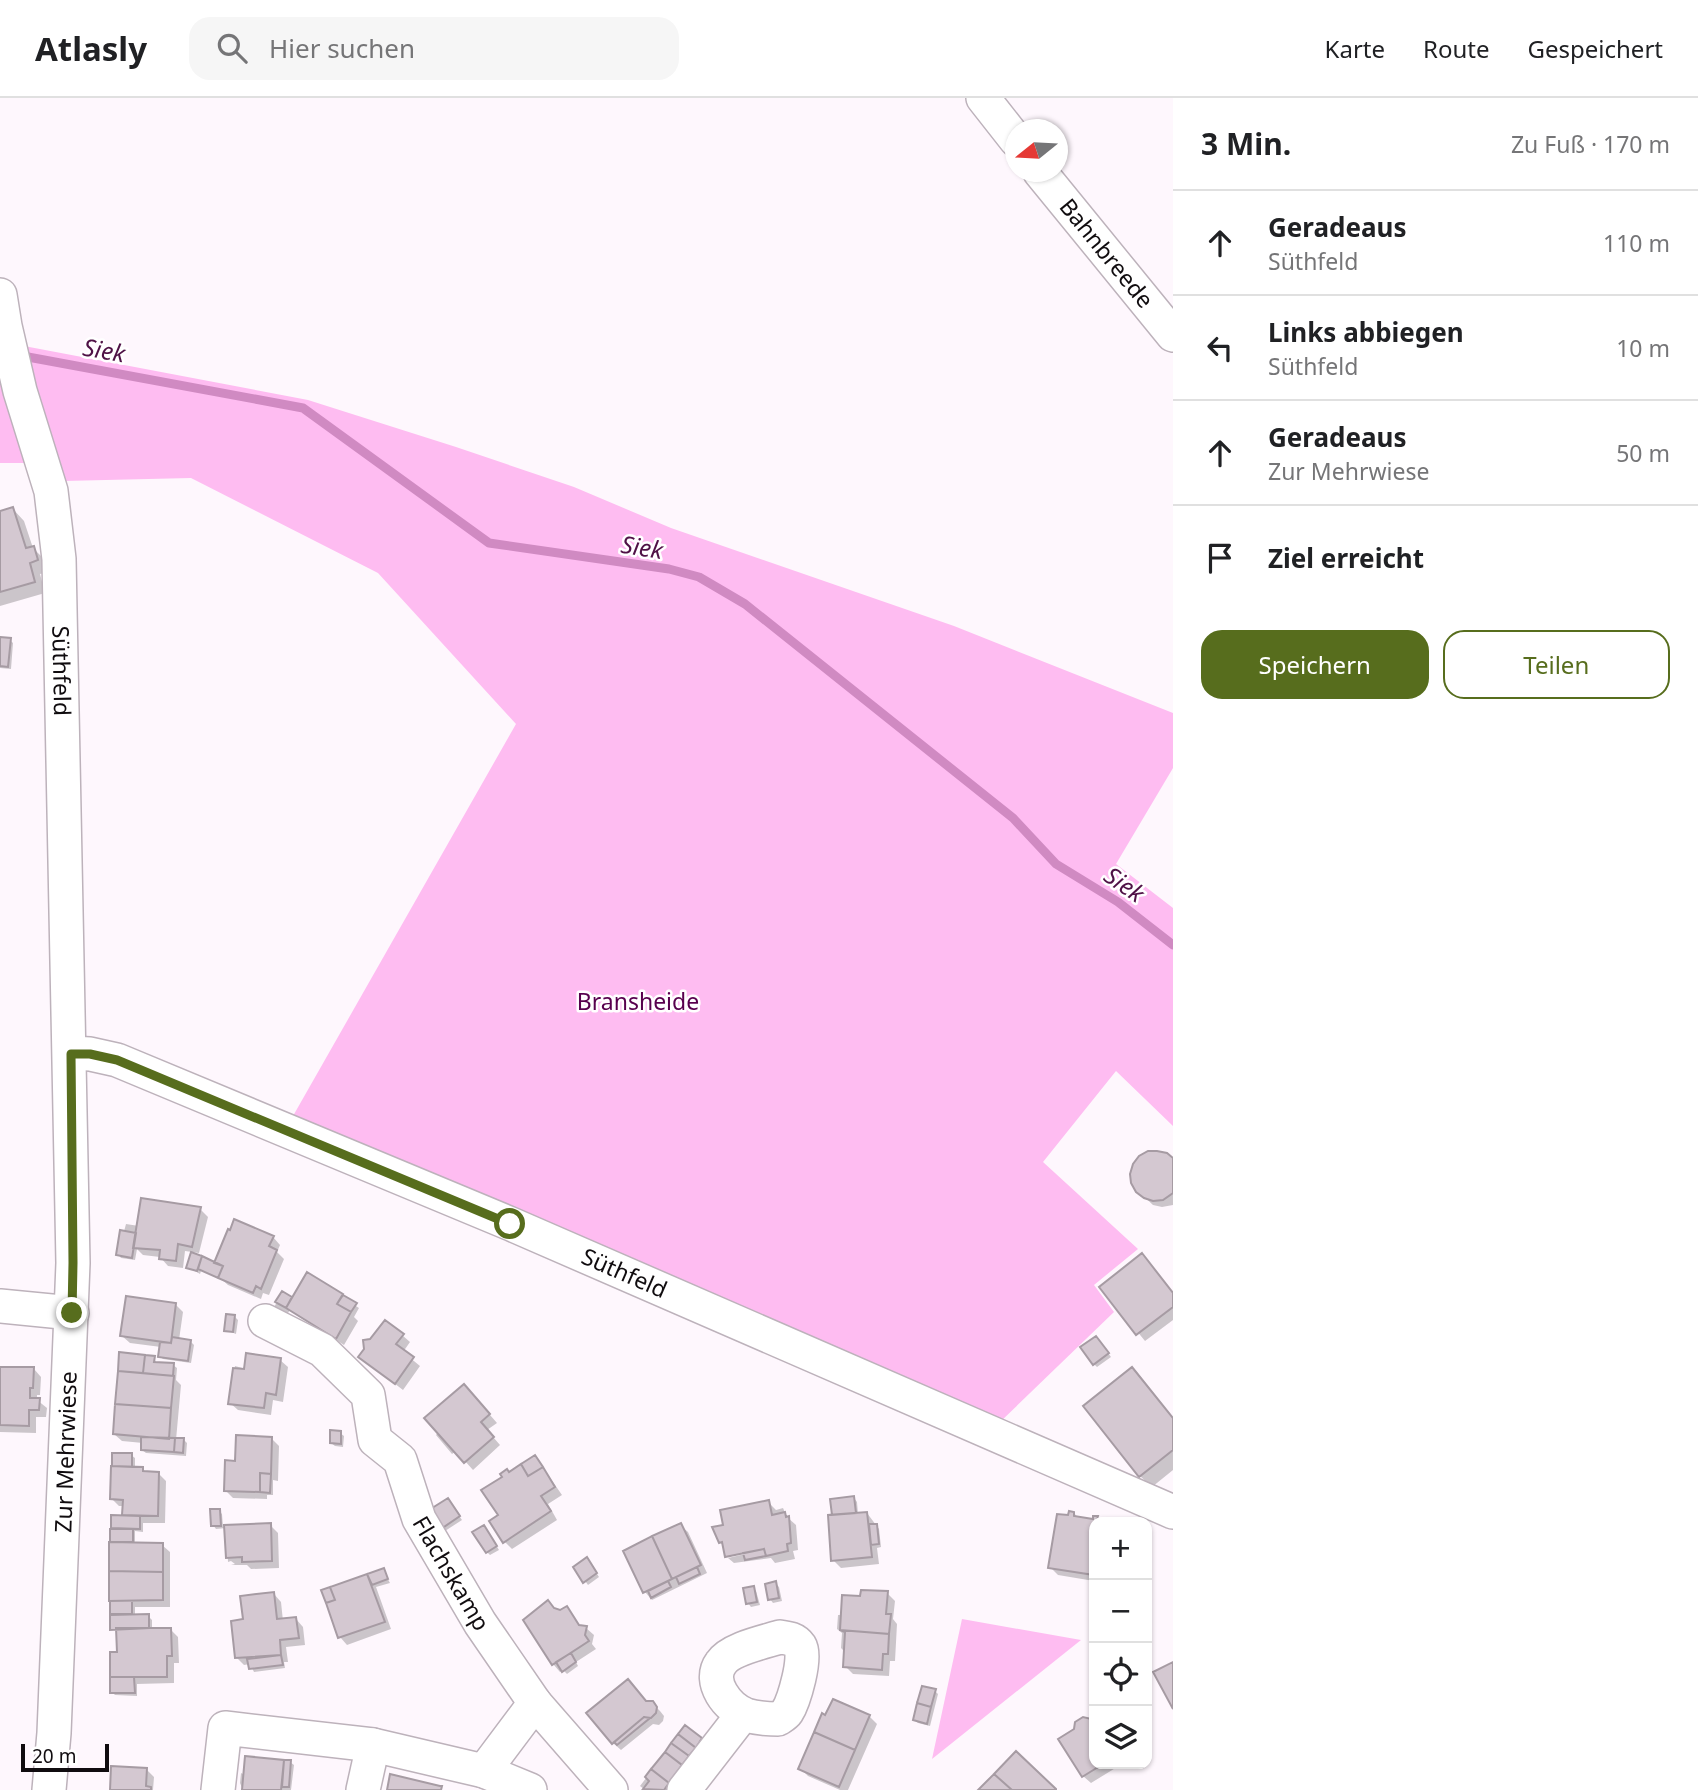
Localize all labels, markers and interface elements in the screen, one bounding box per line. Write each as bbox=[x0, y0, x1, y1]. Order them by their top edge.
search box bbox=[189, 17, 679, 80]
text: Atlasly bbox=[35, 26, 147, 71]
icon: search bbox=[213, 29, 251, 67]
text: Hier suchen bbox=[269, 30, 415, 66]
text: Karte bbox=[1325, 32, 1385, 65]
text: Route bbox=[1423, 32, 1490, 65]
text: Gespeichert bbox=[1528, 32, 1663, 65]
north arrow bbox=[1005, 119, 1068, 182]
text: 3 Min. bbox=[1201, 123, 1291, 164]
text: Zu Fuß · 170 m bbox=[1511, 128, 1670, 160]
street label: Bahnbreede bbox=[1053, 191, 1161, 314]
text: Geradeaus bbox=[1268, 209, 1407, 245]
icon: ahead bbox=[1201, 224, 1239, 262]
text: 110 m bbox=[1603, 227, 1670, 259]
text: Süthfeld bbox=[1268, 245, 1358, 277]
text: Links abbiegen bbox=[1268, 314, 1464, 350]
icon: left bbox=[1201, 329, 1239, 367]
water label: Siek bbox=[81, 330, 129, 370]
text: 10 m bbox=[1616, 332, 1670, 364]
text: Süthfeld bbox=[1268, 350, 1358, 382]
text: Geradeaus bbox=[1268, 419, 1407, 455]
icon: ahead bbox=[1201, 434, 1239, 472]
text: 50 m bbox=[1616, 437, 1670, 469]
text: Zur Mehrwiese bbox=[1268, 455, 1429, 487]
water label: Siek bbox=[619, 527, 667, 566]
icon: arrive bbox=[1201, 539, 1239, 577]
text: Ziel erreicht bbox=[1268, 540, 1424, 576]
street label: Süthfeld bbox=[45, 625, 79, 716]
button: Speichern bbox=[1201, 630, 1429, 699]
button: Teilen bbox=[1443, 630, 1670, 699]
water label: Siek bbox=[1098, 858, 1153, 910]
park label: Bransheide bbox=[577, 985, 699, 1017]
route start bbox=[494, 1208, 525, 1239]
street label: Süthfeld bbox=[577, 1240, 673, 1305]
route end bbox=[56, 1297, 87, 1328]
street label: Zur Mehrwiese bbox=[46, 1371, 84, 1533]
street label: Flachskamp bbox=[406, 1510, 498, 1636]
map controls bbox=[1089, 1517, 1152, 1769]
button: + bbox=[1089, 1517, 1152, 1580]
button: − bbox=[1089, 1580, 1152, 1643]
button: locate bbox=[1089, 1643, 1152, 1706]
button: layers bbox=[1089, 1706, 1152, 1769]
scale bar bbox=[21, 1741, 108, 1773]
text: 20 m bbox=[32, 1743, 76, 1769]

